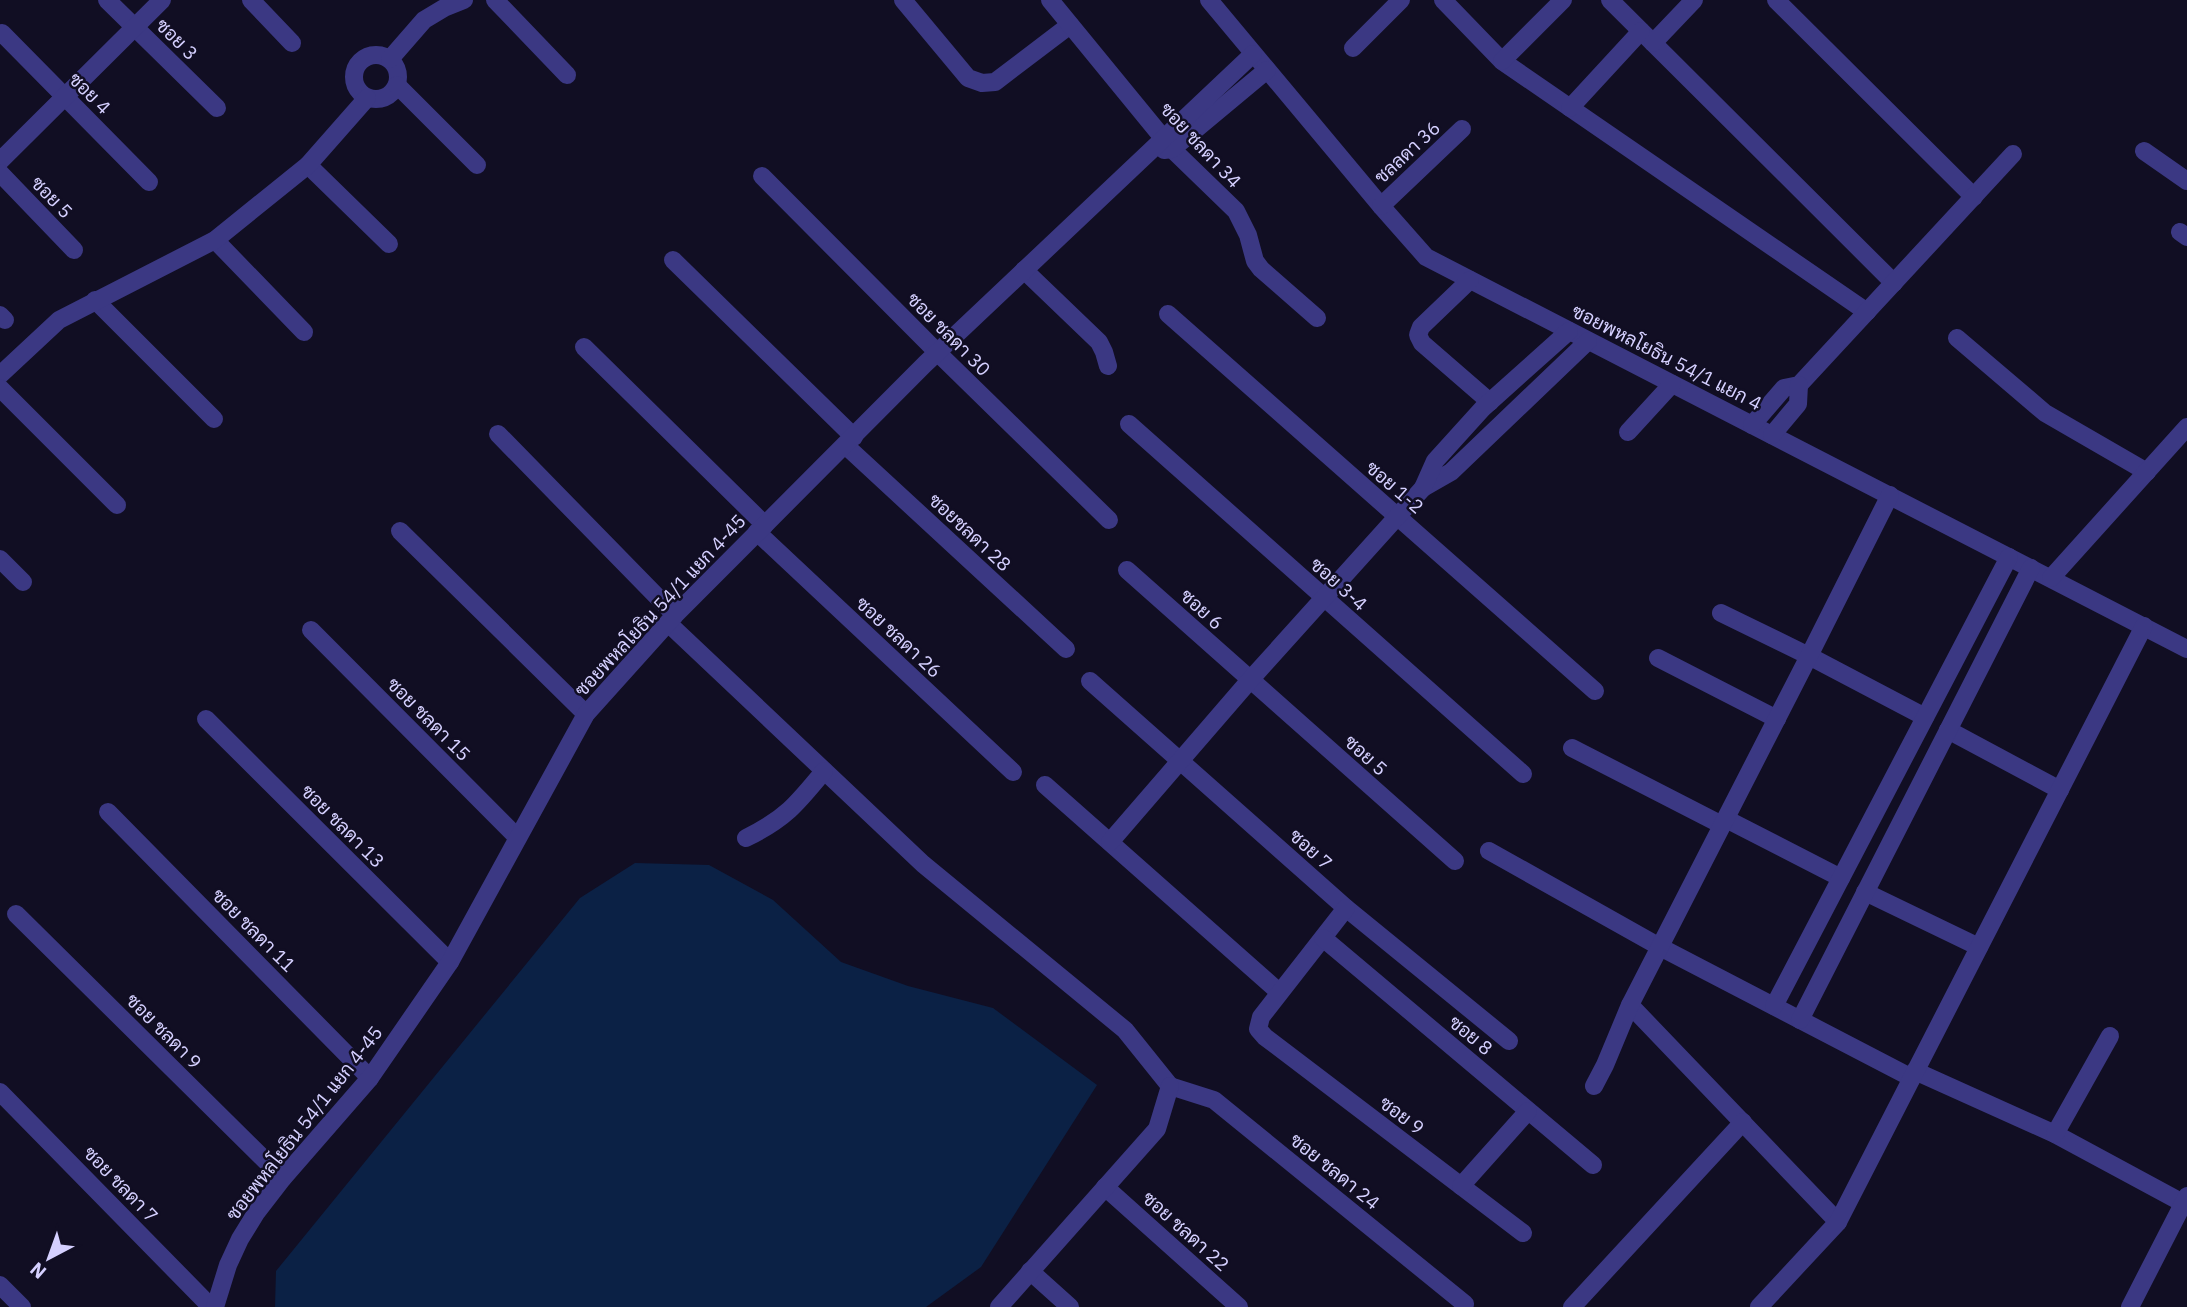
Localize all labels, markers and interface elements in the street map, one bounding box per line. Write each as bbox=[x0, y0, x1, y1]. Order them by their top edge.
street label: ซอย 3 bbox=[151, 13, 203, 65]
street label: ซอย 4 bbox=[64, 67, 116, 119]
street label: ซอย ชลดา 34 bbox=[1155, 97, 1247, 193]
street label: ชลลดา 36 bbox=[1369, 115, 1445, 189]
street label: ซอย 5 bbox=[26, 171, 78, 223]
street label: ซอย ชลดา 30 bbox=[902, 287, 996, 381]
street label: ซอยพหลโยธิน 54/1 แยก 4 bbox=[1568, 299, 1766, 415]
street label: ซอย 1-2 bbox=[1361, 455, 1429, 519]
street label: ซอยชลดา 28 bbox=[924, 488, 1016, 576]
street label: ซอยพหลโยธิน 54/1 แยก 4-45 bbox=[569, 509, 751, 701]
street label: ซอย 3-4 bbox=[1305, 552, 1373, 616]
street label: ซอย 6 bbox=[1176, 583, 1228, 635]
street label: ซอย ชลดา 26 bbox=[851, 591, 947, 683]
street label: ซอย ชลดา 15 bbox=[382, 672, 476, 766]
street label: ซอย 5 bbox=[1340, 729, 1392, 781]
street label: ซอย ชลดา 13 bbox=[296, 779, 390, 873]
street label: ซอย 7 bbox=[1285, 823, 1337, 875]
street label: ซอย ชลดา 11 bbox=[207, 883, 301, 977]
street label: ซอย ชลดา 9 bbox=[121, 988, 207, 1074]
street label: ซอย 8 bbox=[1444, 1010, 1498, 1060]
street label: ซอยพหลโยธิน 54/1 แยก 4-45 bbox=[221, 1021, 387, 1225]
street label: ซอย 9 bbox=[1375, 1090, 1429, 1140]
street label: ซอย ชลดา 24 bbox=[1285, 1128, 1385, 1214]
street label: ซอย ชลดา 7 bbox=[79, 1141, 163, 1227]
street label: ซอย ชลดา 22 bbox=[1138, 1186, 1234, 1276]
north arrow bbox=[14, 1223, 84, 1293]
text: N bbox=[25, 1257, 51, 1284]

